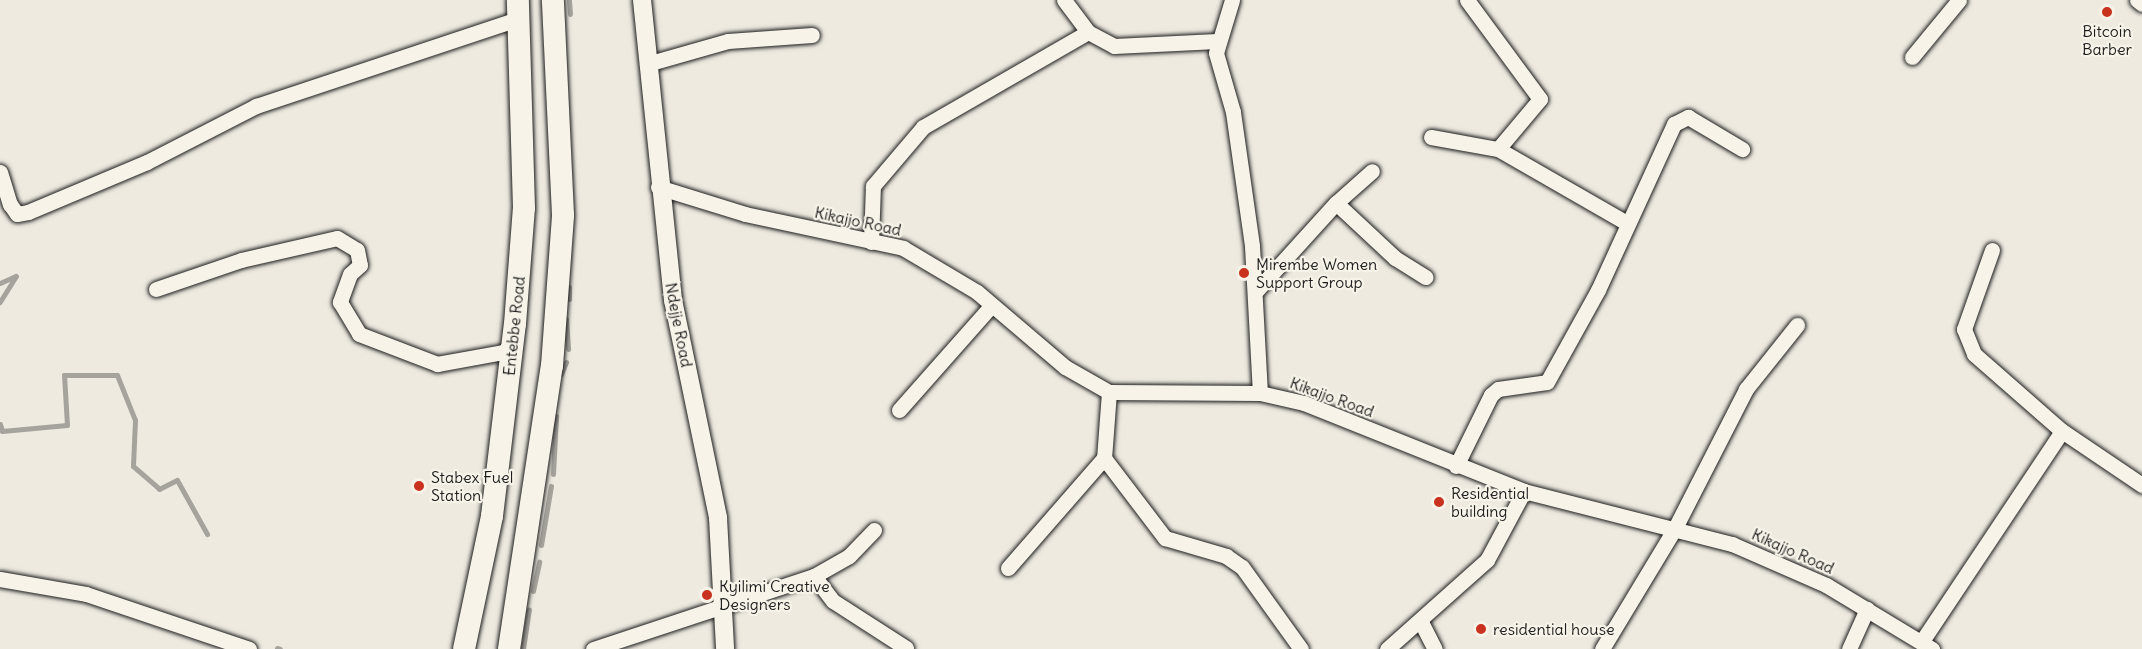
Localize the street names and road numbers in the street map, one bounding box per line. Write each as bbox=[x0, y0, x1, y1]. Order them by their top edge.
street label: Kikajjo Road bbox=[813, 202, 903, 240]
street label: Entebbe Road bbox=[499, 275, 529, 377]
street label: Ndejje Road bbox=[661, 281, 697, 369]
street label: Kikajjo Road bbox=[1287, 373, 1377, 421]
street label: Kikajjo Road bbox=[1749, 524, 1837, 578]

